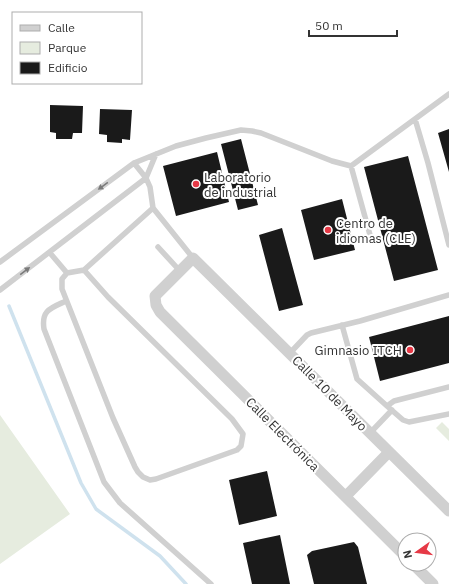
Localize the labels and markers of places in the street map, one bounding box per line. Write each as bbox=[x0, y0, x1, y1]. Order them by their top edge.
place label: Laboratorio de industrial bbox=[204, 169, 277, 201]
marker: Laboratorio de industrial bbox=[191, 179, 201, 189]
place label: Centro de idiomas (CLE) bbox=[336, 215, 416, 247]
marker: Centro de idiomas (CLE) bbox=[323, 225, 333, 235]
place label: Gimnasio ITCH bbox=[315, 342, 402, 359]
marker: Gimnasio ITCH bbox=[405, 345, 415, 355]

